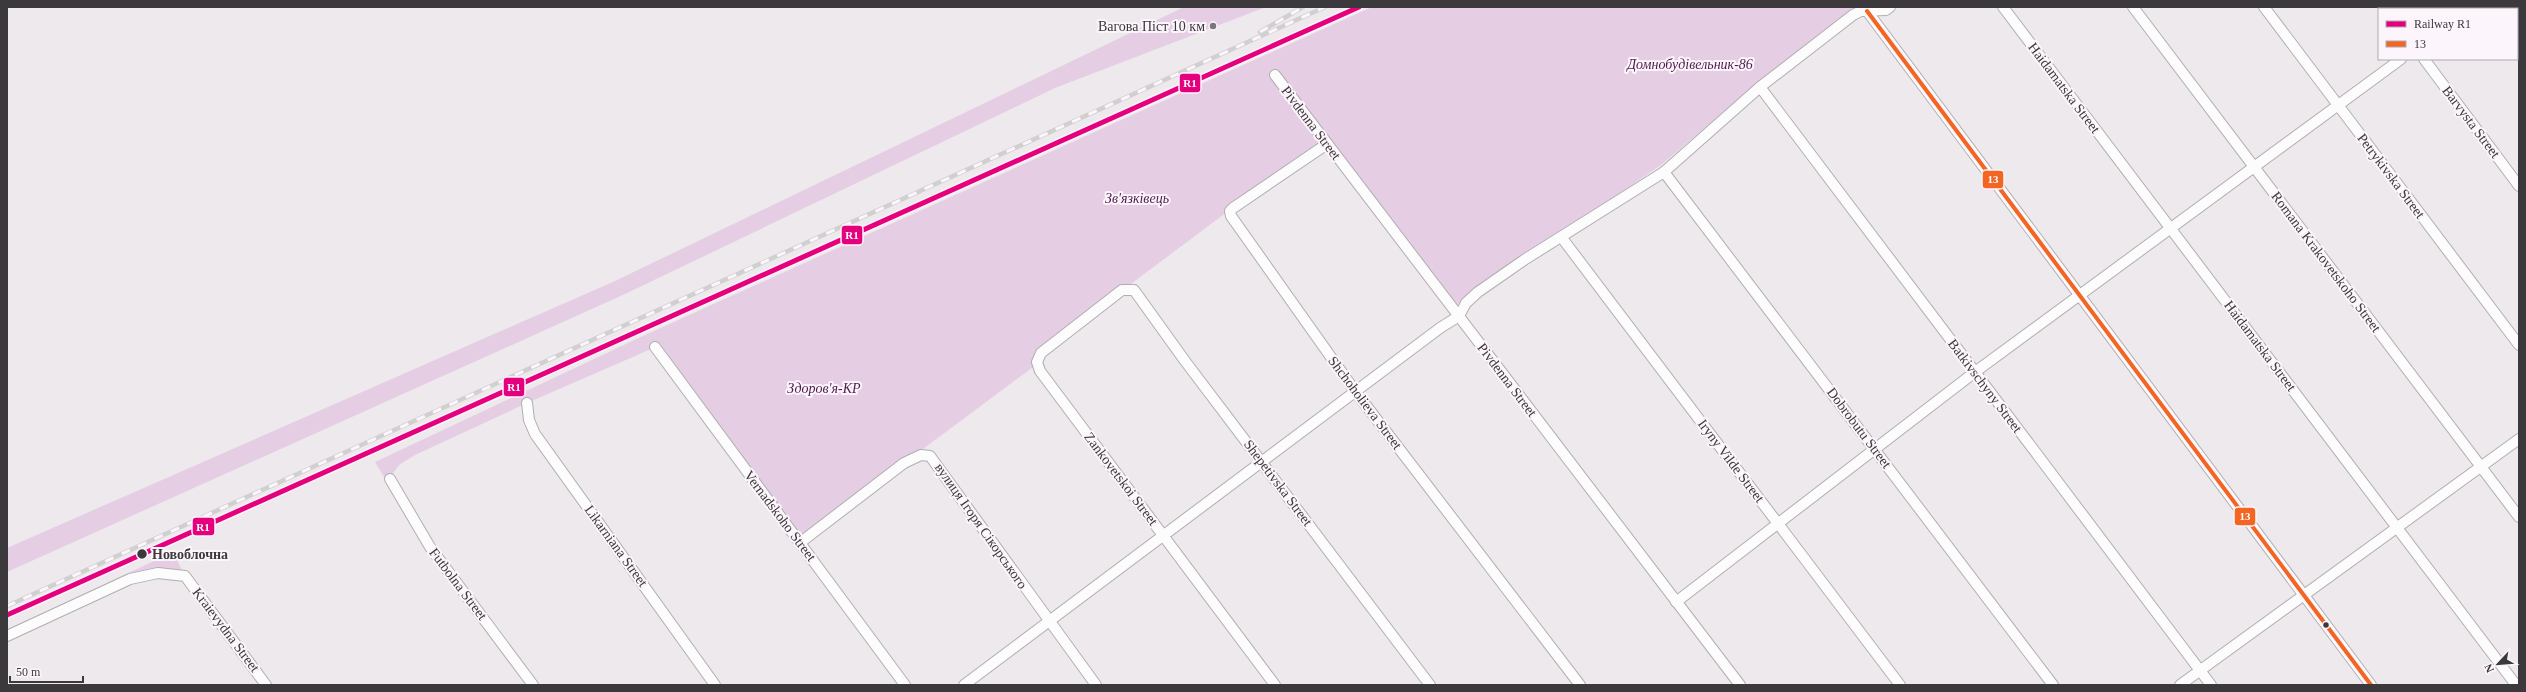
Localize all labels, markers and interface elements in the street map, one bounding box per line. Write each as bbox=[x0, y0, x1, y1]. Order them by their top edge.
legend bbox=[2378, 8, 2518, 60]
text: Railway R1 bbox=[2414, 17, 2471, 31]
place label: Вагова Піст 10 км bbox=[1098, 19, 1205, 34]
marker: Вагова Піст 10 км bbox=[1208, 21, 1218, 31]
text: 13 bbox=[2414, 37, 2426, 51]
street label: Haidamatska Street bbox=[2025, 40, 2103, 136]
park label: Домнобудівельник-86 bbox=[1625, 57, 1753, 72]
line badge: R1 bbox=[1179, 73, 1201, 93]
text: R1 bbox=[1183, 77, 1197, 89]
street label: Pivdenna Street bbox=[1278, 83, 1344, 163]
street label: Barvysta Street bbox=[2439, 83, 2503, 161]
street label: Petrykivska Street bbox=[2354, 131, 2428, 221]
line badge: 13 bbox=[1982, 170, 2004, 189]
text: 13 bbox=[1988, 173, 1999, 185]
street label: Romana Krakovetskoho Street bbox=[2268, 189, 2384, 335]
park label: Зв'язківець bbox=[1105, 191, 1169, 206]
line badge: R1 bbox=[841, 225, 863, 245]
text: R1 bbox=[845, 229, 859, 241]
street label: Haidamatska Street bbox=[2221, 298, 2299, 394]
street label: Batkivschyny Street bbox=[1945, 336, 2025, 436]
street label: Pivdenna Street bbox=[1474, 340, 1540, 420]
street label: Shchoholieva Street bbox=[1325, 354, 1405, 452]
line badge: R1 bbox=[503, 377, 525, 397]
text: R1 bbox=[507, 381, 521, 393]
park label: Здоров'я-КР bbox=[787, 381, 861, 396]
street label: Dobrobutu Street bbox=[1824, 385, 1894, 471]
street label: Iryny Vilde Street bbox=[1695, 417, 1767, 506]
street label: Zankovetskoi Street bbox=[1081, 430, 1161, 528]
street label: Shepetivska Street bbox=[1241, 437, 1315, 529]
street label: вулиця Ігоря Сікорського bbox=[932, 460, 1030, 592]
street label: Vernadskoho Street bbox=[741, 468, 819, 564]
street label: Likarniana Street bbox=[581, 502, 651, 590]
line badge: 13 bbox=[2234, 507, 2256, 526]
text: 13 bbox=[2240, 510, 2251, 522]
line badge: R1 bbox=[192, 517, 215, 536]
text: R1 bbox=[196, 521, 210, 533]
street label: Futbolna Street bbox=[426, 545, 490, 623]
marker: Новоблочна bbox=[135, 547, 149, 561]
place label: Новоблочна bbox=[152, 547, 228, 562]
street label: Kraievydna Street bbox=[189, 585, 263, 675]
unlabelled marker bbox=[2321, 620, 2331, 630]
north arrow bbox=[2478, 644, 2518, 684]
scale bar bbox=[10, 658, 83, 684]
text: N bbox=[2482, 662, 2496, 675]
text: 50 m bbox=[16, 665, 41, 679]

